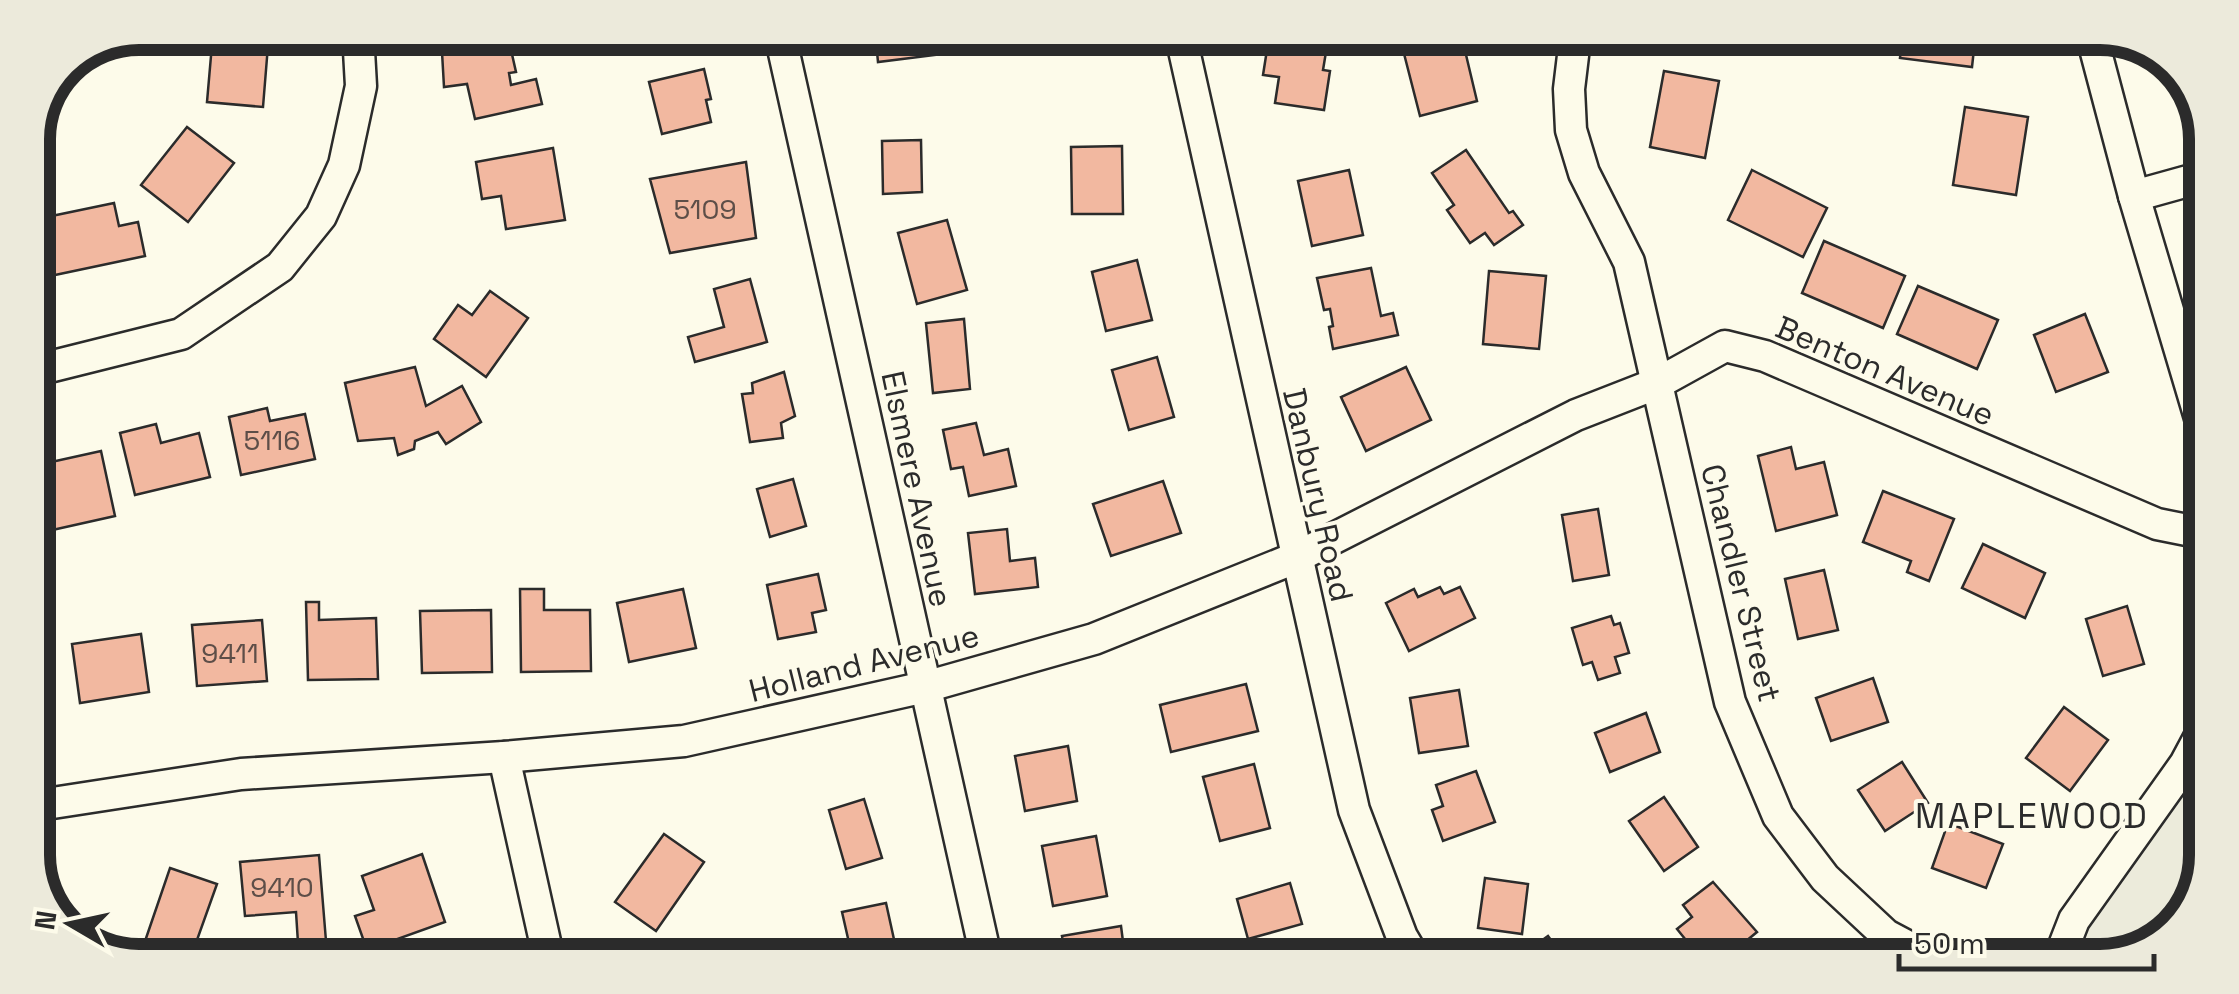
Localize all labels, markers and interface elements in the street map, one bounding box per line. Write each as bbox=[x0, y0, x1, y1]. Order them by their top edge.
house number: 5109 bbox=[673, 191, 737, 227]
street label: Benton Avenue bbox=[1770, 307, 2000, 435]
street label: Elsmere Avenue bbox=[872, 367, 962, 611]
street label: Danbury Road bbox=[1274, 384, 1362, 606]
house number: 5116 bbox=[244, 422, 300, 458]
street label: Chandler Street bbox=[1692, 460, 1790, 706]
street label: Holland Avenue bbox=[745, 615, 983, 711]
house number: 9411 bbox=[201, 635, 259, 671]
district label: MAPLEWOOD bbox=[1915, 794, 2149, 838]
house number: 9410 bbox=[250, 869, 314, 905]
north arrow bbox=[20, 874, 120, 974]
text: N bbox=[26, 908, 65, 932]
scale bar bbox=[1899, 909, 2154, 971]
text: 50 m bbox=[1914, 924, 1985, 963]

